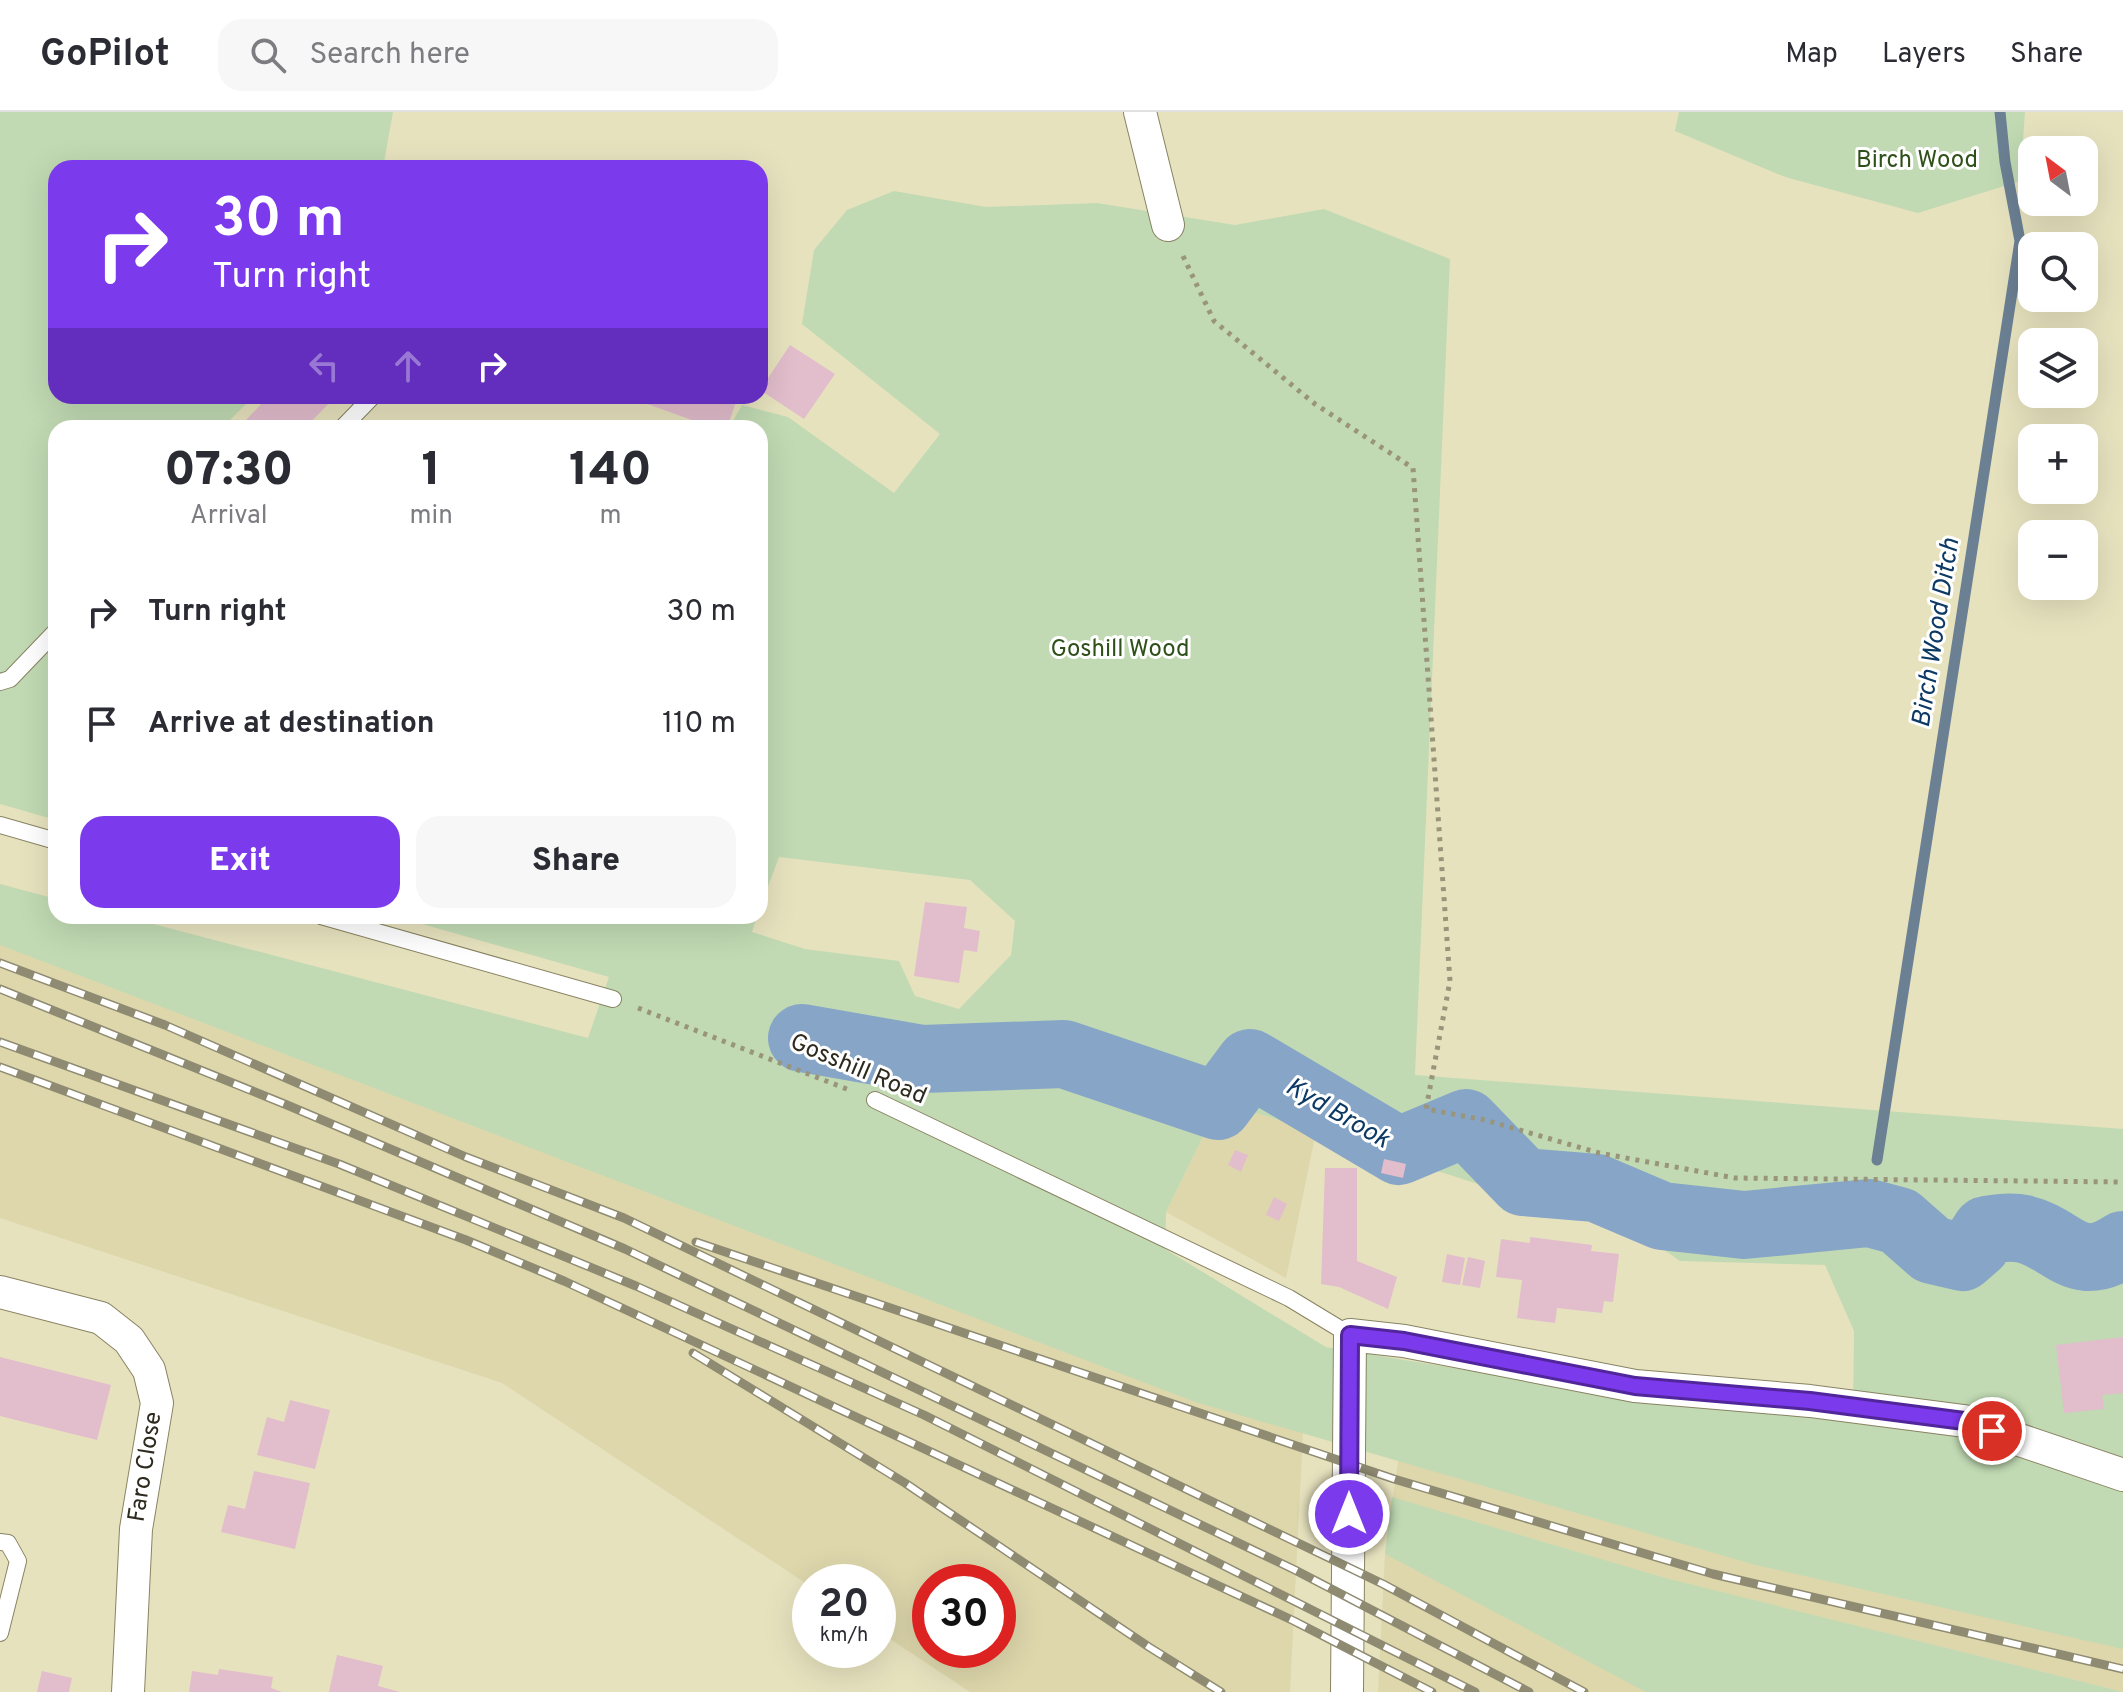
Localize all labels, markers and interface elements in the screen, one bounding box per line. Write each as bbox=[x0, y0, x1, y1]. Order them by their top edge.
search box bbox=[218, 19, 778, 91]
text: GoPilot bbox=[40, 31, 170, 80]
icon: search bbox=[246, 33, 290, 77]
text: Search here bbox=[310, 37, 470, 74]
text: Map bbox=[1785, 37, 1838, 73]
text: Layers bbox=[1882, 37, 1966, 73]
text: Share bbox=[2010, 37, 2083, 73]
north arrow bbox=[2018, 136, 2098, 216]
map controls bbox=[2018, 136, 2098, 600]
park label: Birch Wood bbox=[1856, 146, 1978, 176]
text: 30 m bbox=[212, 186, 345, 256]
icon: right bbox=[80, 192, 184, 296]
button: search bbox=[2018, 232, 2098, 312]
text: Turn right bbox=[212, 255, 371, 301]
button: layers bbox=[2018, 328, 2098, 408]
icon: left bbox=[302, 344, 346, 388]
icon: ahead bbox=[386, 344, 430, 388]
icon: right bbox=[470, 344, 514, 388]
button: + bbox=[2018, 424, 2098, 504]
text: 07:30 bbox=[164, 442, 294, 502]
text: 1 bbox=[421, 442, 441, 502]
text: 140 bbox=[569, 442, 652, 502]
text: Arrival bbox=[190, 500, 268, 533]
text: min bbox=[410, 500, 453, 533]
text: m bbox=[599, 500, 621, 533]
button: − bbox=[2018, 520, 2098, 600]
water label: Birch Wood Ditch bbox=[1906, 536, 1968, 730]
icon: right bbox=[80, 590, 124, 634]
text: Turn right bbox=[148, 594, 286, 631]
text: 30 m bbox=[667, 594, 736, 631]
park label: Goshill Wood bbox=[1051, 635, 1190, 665]
icon: arrive bbox=[80, 702, 124, 746]
text: Arrive at destination bbox=[148, 706, 434, 743]
text: 110 m bbox=[662, 706, 736, 743]
button: Exit bbox=[80, 816, 400, 908]
button: Share bbox=[416, 816, 736, 908]
street label: Gosshill Road bbox=[785, 1028, 931, 1112]
water label: Kyd Brook bbox=[1279, 1071, 1396, 1157]
pin bbox=[1958, 1397, 2026, 1465]
icon: arrive bbox=[1970, 1409, 2014, 1453]
street label: Faro Close bbox=[122, 1410, 170, 1524]
position arrow bbox=[1307, 1472, 1391, 1556]
speed limit sign: 30 bbox=[912, 1564, 1016, 1668]
text: 20 bbox=[819, 1581, 869, 1631]
text: km/h bbox=[820, 1623, 868, 1649]

